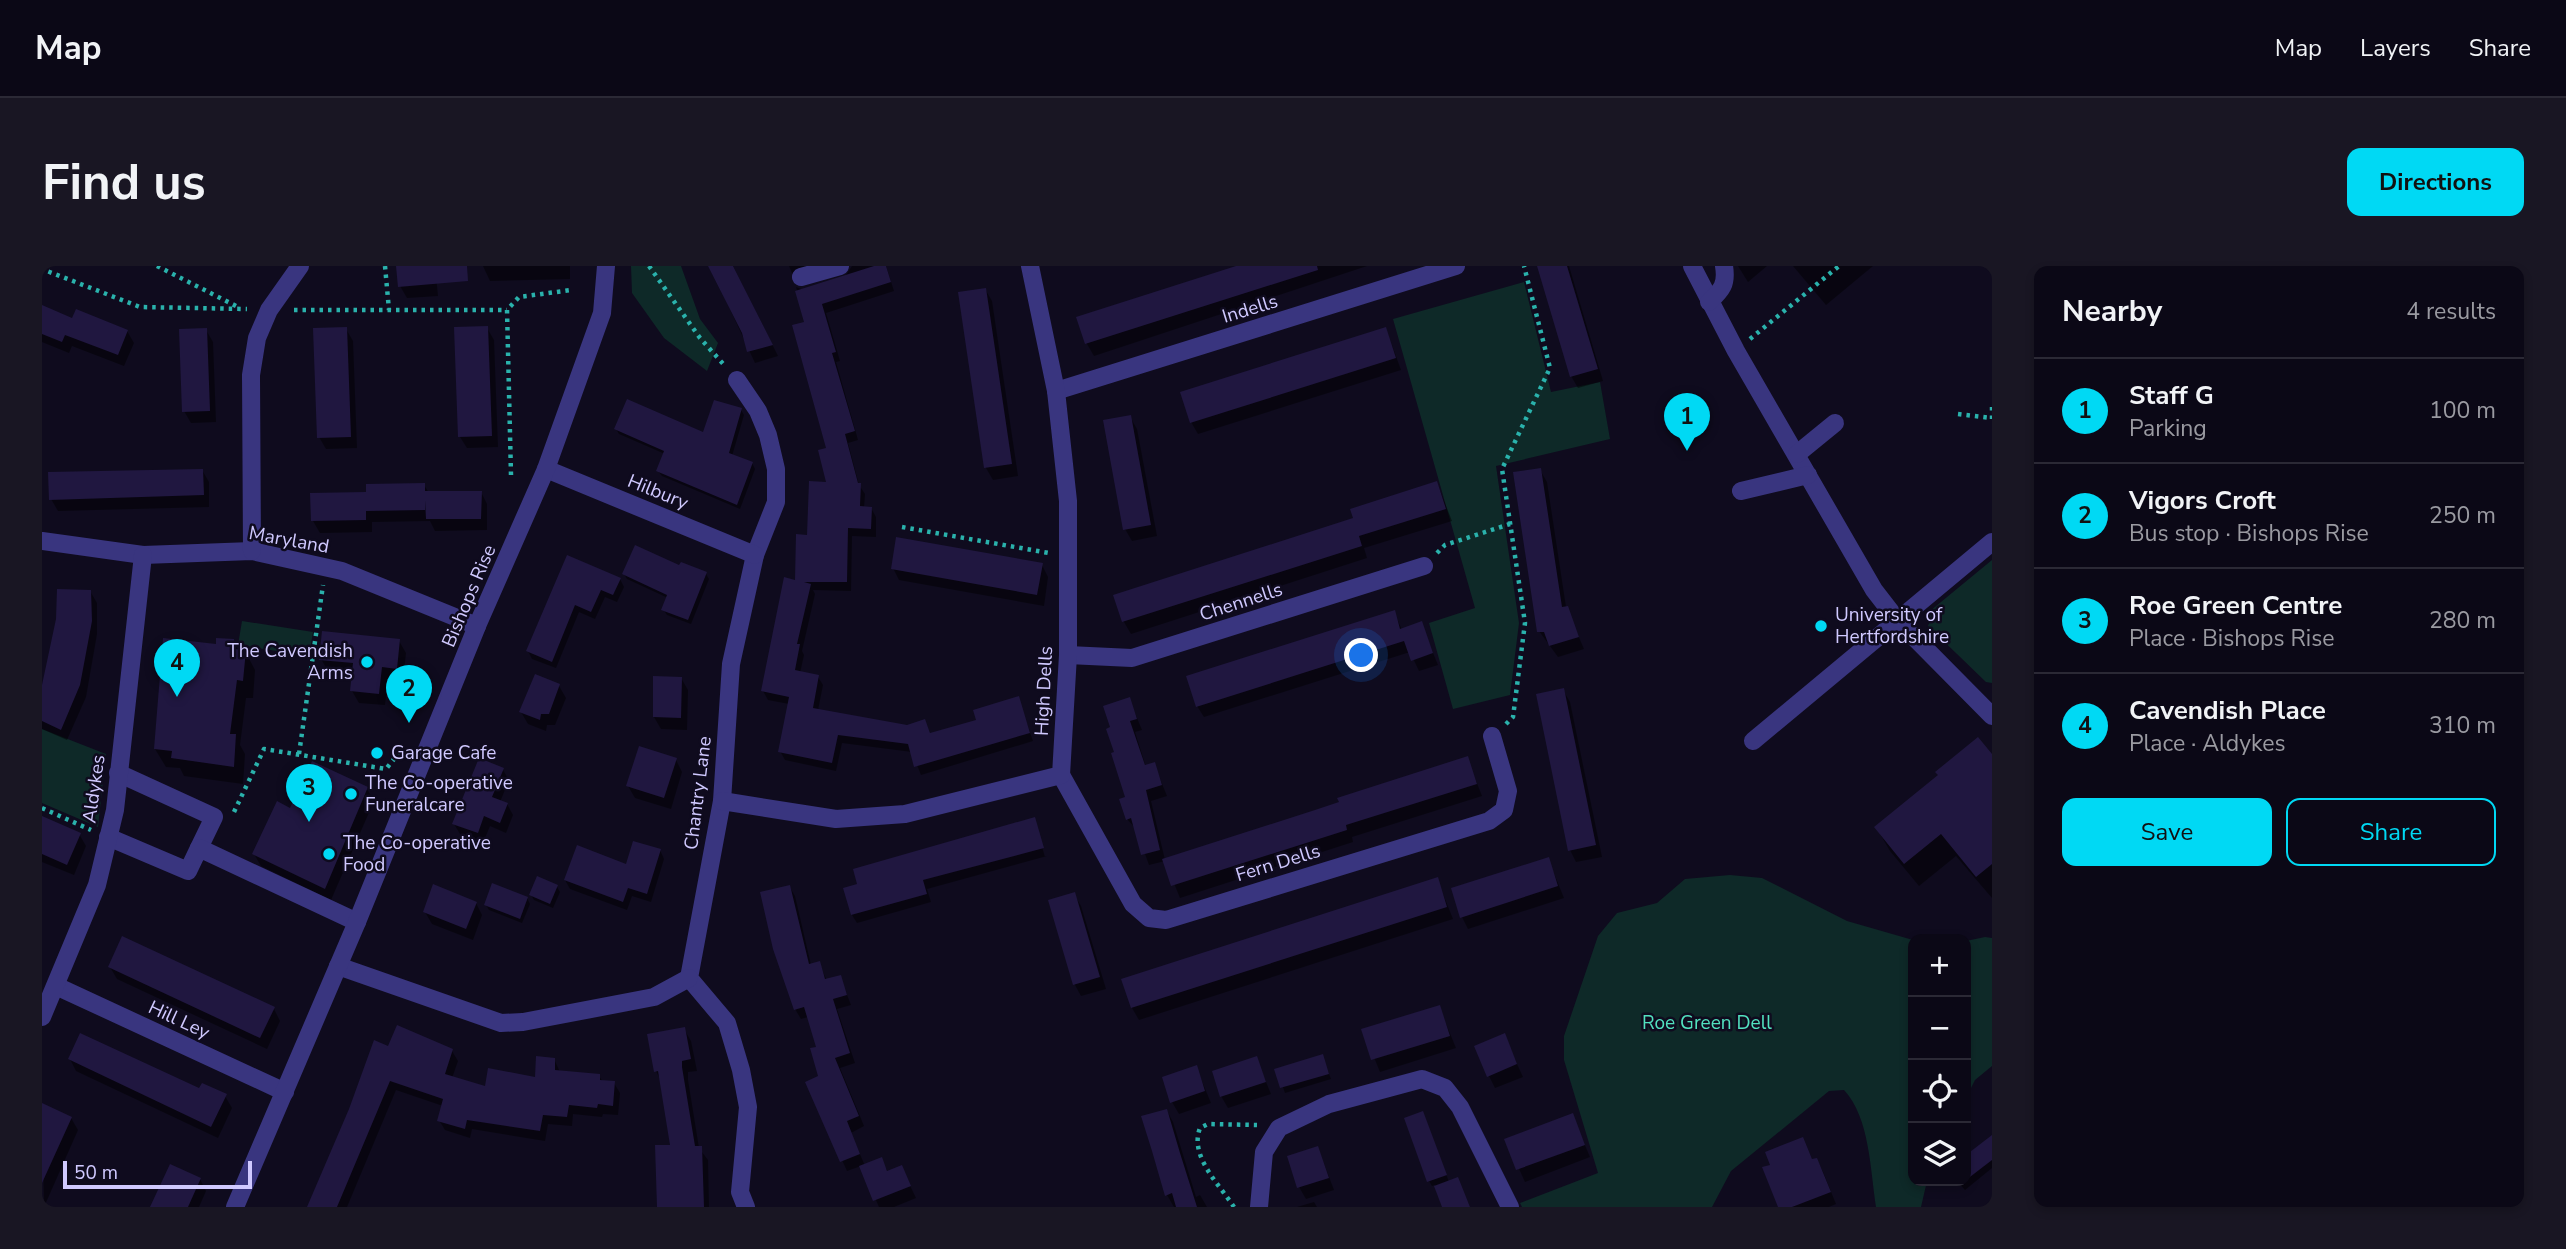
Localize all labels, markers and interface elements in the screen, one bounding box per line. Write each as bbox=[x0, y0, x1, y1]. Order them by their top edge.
text: Map bbox=[35, 26, 102, 71]
text: Map bbox=[2275, 32, 2322, 64]
text: Layers bbox=[2360, 32, 2431, 64]
text: Share bbox=[2469, 32, 2531, 64]
button: Directions bbox=[2347, 148, 2524, 216]
text: Find us bbox=[42, 149, 206, 216]
street label: Indells bbox=[1219, 288, 1281, 330]
text: Nearby bbox=[2062, 291, 2162, 332]
text: 4 results bbox=[2406, 296, 2496, 327]
text: Staff G bbox=[2129, 378, 2214, 413]
pin: 1 bbox=[1664, 393, 1710, 451]
text: 1 bbox=[2078, 395, 2092, 426]
text: 100 m bbox=[2429, 395, 2496, 426]
text: Parking bbox=[2129, 413, 2207, 444]
street label: Hilbury bbox=[624, 468, 692, 516]
text: Vigors Croft bbox=[2129, 483, 2276, 518]
text: 2 bbox=[2078, 500, 2092, 531]
text: 250 m bbox=[2429, 500, 2496, 531]
text: Bus stop · Bishops Rise bbox=[2129, 518, 2369, 549]
street label: Maryland bbox=[247, 520, 331, 560]
street label: Bishops Rise bbox=[436, 541, 502, 651]
street label: Chennells bbox=[1196, 576, 1286, 628]
text: Roe Green Centre bbox=[2129, 588, 2342, 623]
place label: University of Hertfordshire bbox=[1835, 602, 1949, 650]
text: 3 bbox=[2078, 605, 2092, 636]
text: 280 m bbox=[2429, 605, 2496, 636]
marker: University of Hertfordshire bbox=[1813, 618, 1829, 634]
text: Place · Bishops Rise bbox=[2129, 623, 2334, 654]
place label: The Cavendish Arms bbox=[227, 638, 353, 686]
your location bbox=[1344, 638, 1378, 672]
pin: 4 bbox=[154, 639, 200, 697]
street label: High Dells bbox=[1029, 645, 1059, 737]
marker: The Cavendish Arms bbox=[359, 654, 375, 670]
pin: 2 bbox=[386, 665, 432, 723]
text: Cavendish Place bbox=[2129, 693, 2326, 728]
text: 4 bbox=[2078, 710, 2092, 741]
text: 310 m bbox=[2429, 710, 2496, 741]
text: Place · Aldykes bbox=[2129, 728, 2285, 759]
street label: Chantry Lane bbox=[678, 735, 718, 851]
place label: Garage Cafe bbox=[391, 740, 496, 766]
marker: Garage Cafe bbox=[369, 745, 385, 761]
street label: Aldykes bbox=[76, 753, 112, 825]
pin: 3 bbox=[286, 764, 332, 822]
place label: The Co-operative Funeralcare bbox=[365, 770, 513, 818]
marker: The Co-operative Funeralcare bbox=[343, 786, 359, 802]
button: Save bbox=[2062, 798, 2272, 866]
button: Share bbox=[2286, 798, 2496, 866]
place label: The Co-operative Food bbox=[343, 830, 491, 878]
street label: Fern Dells bbox=[1233, 838, 1323, 888]
marker: The Co-operative Food bbox=[321, 846, 337, 862]
map controls bbox=[1908, 934, 1971, 1186]
button: + bbox=[1908, 934, 1971, 997]
street label: Hill Ley bbox=[144, 994, 214, 1046]
button: − bbox=[1908, 997, 1971, 1060]
park label: Roe Green Dell bbox=[1642, 1010, 1772, 1036]
button: locate bbox=[1908, 1060, 1971, 1123]
button: layers bbox=[1908, 1123, 1971, 1186]
scale bar bbox=[63, 1158, 252, 1190]
text: 50 m bbox=[74, 1160, 118, 1186]

